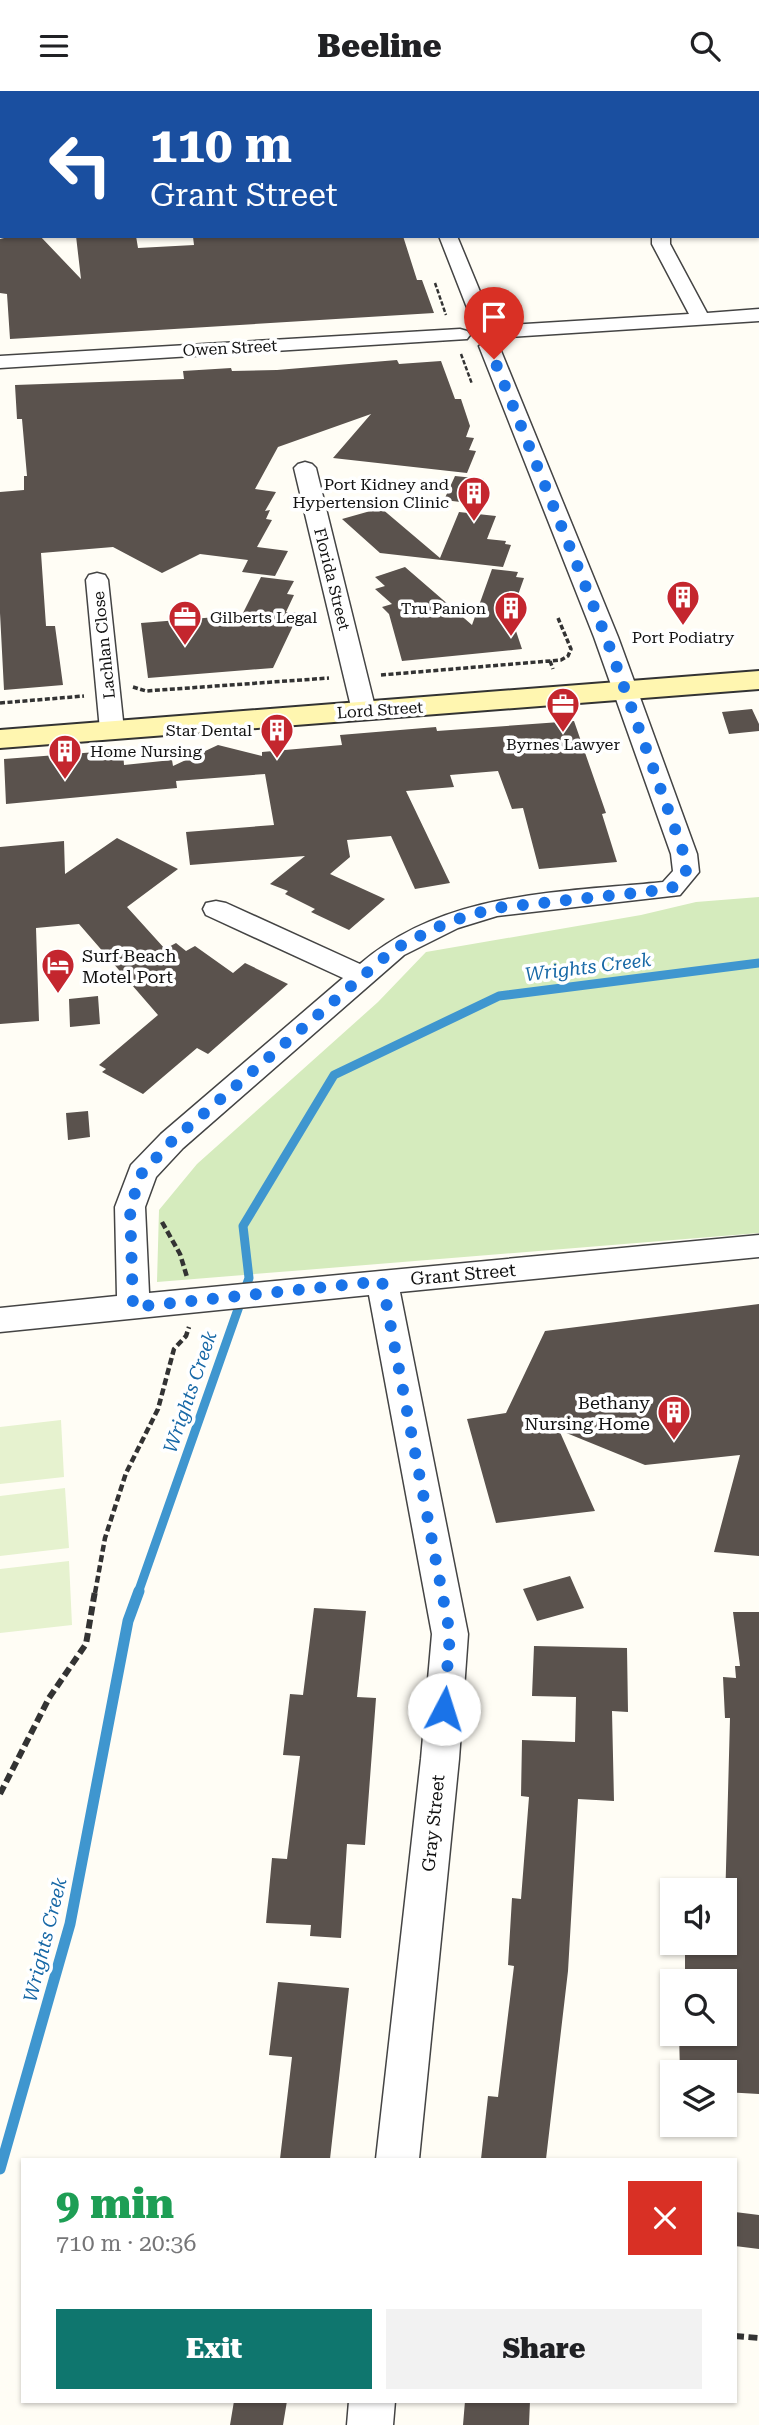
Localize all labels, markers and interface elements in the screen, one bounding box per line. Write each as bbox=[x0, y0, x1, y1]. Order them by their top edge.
icon: menu bbox=[35, 27, 73, 65]
text: Beeline bbox=[317, 27, 442, 65]
icon: search bbox=[686, 27, 724, 65]
text: 110 m bbox=[150, 117, 292, 174]
icon: left bbox=[35, 119, 126, 210]
text: Grant Street bbox=[150, 176, 338, 214]
pin bbox=[464, 287, 524, 359]
icon: arrive bbox=[475, 298, 513, 336]
street label: Owen Street bbox=[182, 336, 278, 360]
building icon: Port Kidney and Hypertension Clinic bbox=[455, 474, 493, 523]
place label: Port Kidney and Hypertension Clinic bbox=[292, 475, 449, 512]
street label: Florida Street bbox=[310, 526, 354, 632]
building icon: Port Podiatry bbox=[664, 578, 702, 627]
building icon: Tru Panion bbox=[492, 589, 530, 638]
street label: Lachlan Close bbox=[89, 590, 119, 700]
office icon: Gilberts Legal bbox=[166, 598, 204, 647]
place label: Tru Panion bbox=[401, 599, 486, 618]
place label: Gilberts Legal bbox=[210, 608, 317, 627]
place label: Port Podiatry bbox=[632, 628, 735, 647]
office icon: Byrnes Lawyer bbox=[544, 685, 582, 734]
street label: Lord Street bbox=[336, 698, 424, 722]
building icon: Star Dental bbox=[258, 711, 296, 760]
place label: Star Dental bbox=[166, 721, 252, 740]
building icon: Home Nursing bbox=[46, 732, 84, 781]
place label: Byrnes Lawyer bbox=[506, 735, 620, 754]
place label: Home Nursing bbox=[90, 742, 203, 761]
place label: Surf Beach Motel Port bbox=[82, 945, 177, 987]
hotel icon: Surf Beach Motel Port bbox=[39, 946, 77, 995]
water label: Wrights Creek bbox=[523, 948, 653, 986]
street label: Grant Street bbox=[409, 1259, 517, 1289]
water label: Wrights Creek bbox=[158, 1327, 222, 1456]
place label: Bethany Nursing Home bbox=[524, 1392, 650, 1434]
building icon: Bethany Nursing Home bbox=[655, 1393, 693, 1442]
position arrow bbox=[407, 1672, 481, 1746]
street label: Gray Street bbox=[417, 1773, 449, 1873]
water label: Wrights Creek bbox=[18, 1875, 72, 2005]
map controls bbox=[660, 1878, 737, 2137]
button: sound bbox=[660, 1878, 737, 1955]
button: search bbox=[660, 1969, 737, 2046]
button: layers bbox=[660, 2060, 737, 2137]
text: 9 min bbox=[56, 2179, 174, 2228]
button: close bbox=[628, 2181, 702, 2255]
text: 710 m · 20:36 bbox=[56, 2230, 196, 2257]
button: Exit bbox=[56, 2309, 372, 2389]
button: Share bbox=[386, 2309, 702, 2389]

